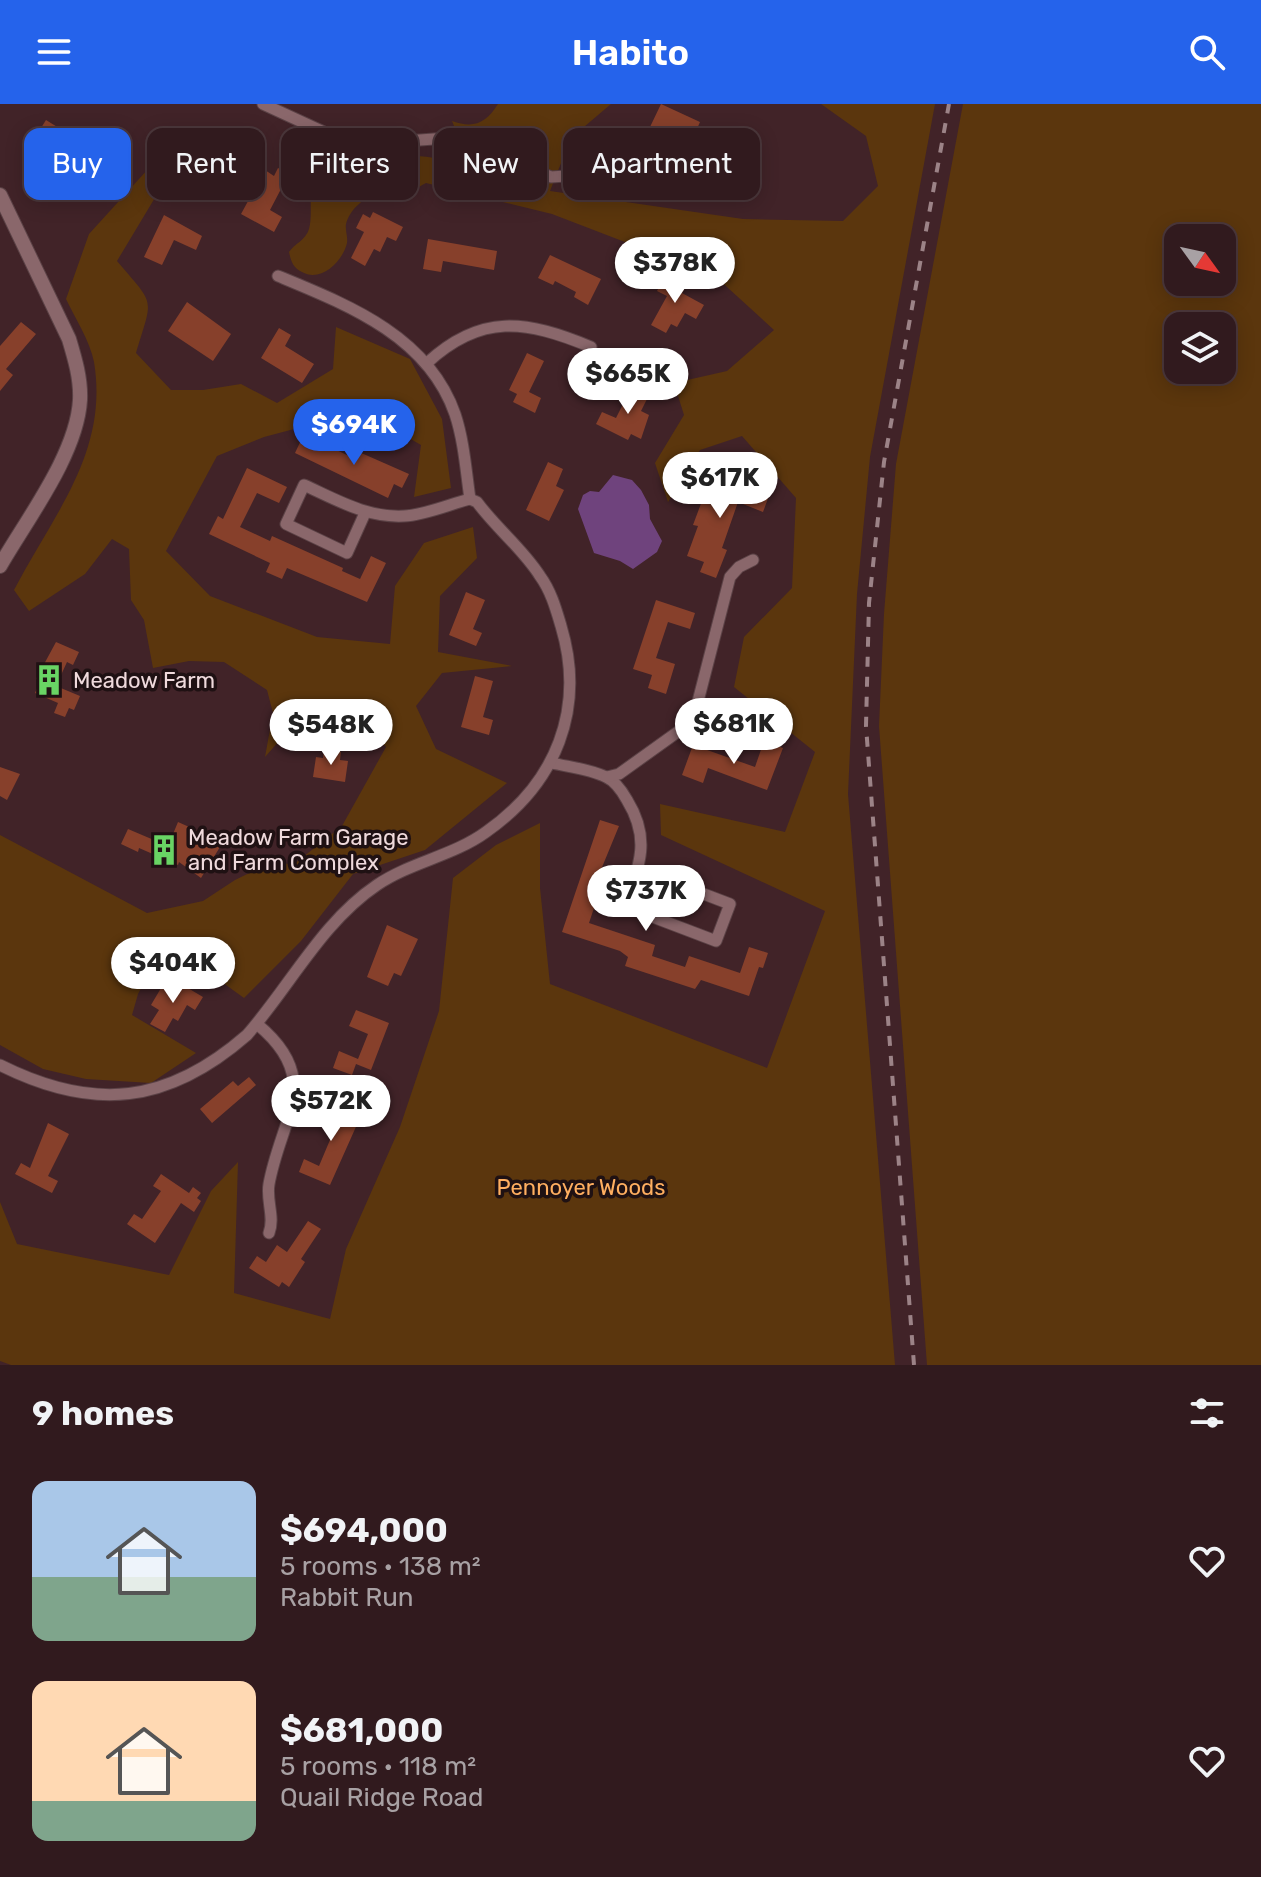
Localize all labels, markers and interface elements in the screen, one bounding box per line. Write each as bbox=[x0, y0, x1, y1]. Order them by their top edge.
icon: menu bbox=[32, 30, 76, 74]
icon: search bbox=[1185, 30, 1229, 74]
text: Habito bbox=[572, 31, 689, 74]
chip: Buy bbox=[24, 128, 131, 200]
chip: Rent bbox=[147, 128, 265, 200]
chip: Filters bbox=[281, 128, 418, 200]
chip: New bbox=[434, 128, 547, 200]
chip: Apartment bbox=[563, 128, 760, 200]
north arrow bbox=[1164, 224, 1236, 296]
map controls bbox=[1164, 224, 1236, 384]
pin: $378K bbox=[619, 237, 731, 305]
text: $378K bbox=[633, 247, 717, 278]
button: layers bbox=[1164, 312, 1236, 384]
pin: $665K bbox=[572, 348, 684, 416]
text: $665K bbox=[585, 358, 671, 389]
pin: $694K bbox=[298, 399, 410, 467]
text: $694K bbox=[311, 409, 397, 440]
pin: $617K bbox=[664, 452, 776, 520]
text: $617K bbox=[681, 462, 759, 493]
building icon: Meadow Farm bbox=[32, 663, 66, 697]
place label: Meadow Farm bbox=[73, 667, 215, 694]
pin: $681K bbox=[678, 698, 790, 766]
pin: $548K bbox=[275, 699, 387, 767]
text: $681K bbox=[693, 708, 775, 739]
text: $548K bbox=[288, 709, 374, 740]
place label: Meadow Farm Garage and Farm Complex bbox=[188, 824, 408, 876]
building icon: Meadow Farm Garage and Farm Complex bbox=[147, 833, 181, 867]
pin: $737K bbox=[590, 865, 702, 933]
text: $737K bbox=[605, 875, 687, 906]
pin: $404K bbox=[117, 937, 229, 1005]
text: $404K bbox=[129, 947, 217, 978]
pin: $572K bbox=[275, 1075, 387, 1143]
text: $572K bbox=[289, 1085, 373, 1116]
park label: Pennoyer Woods bbox=[497, 1174, 665, 1201]
icon: filters bbox=[1185, 1391, 1229, 1435]
text: 9 homes bbox=[32, 1393, 174, 1434]
text: $694,000 bbox=[280, 1510, 448, 1551]
icon: home bbox=[96, 1513, 192, 1609]
icon: heart bbox=[1185, 1539, 1229, 1583]
text: 5 rooms · 138 m² bbox=[280, 1551, 481, 1582]
text: Rabbit Run bbox=[280, 1582, 414, 1613]
text: $681,000 bbox=[280, 1710, 443, 1751]
icon: home bbox=[96, 1713, 192, 1809]
icon: heart bbox=[1185, 1739, 1229, 1783]
text: 5 rooms · 118 m² bbox=[280, 1751, 476, 1782]
text: Quail Ridge Road bbox=[280, 1782, 483, 1813]

